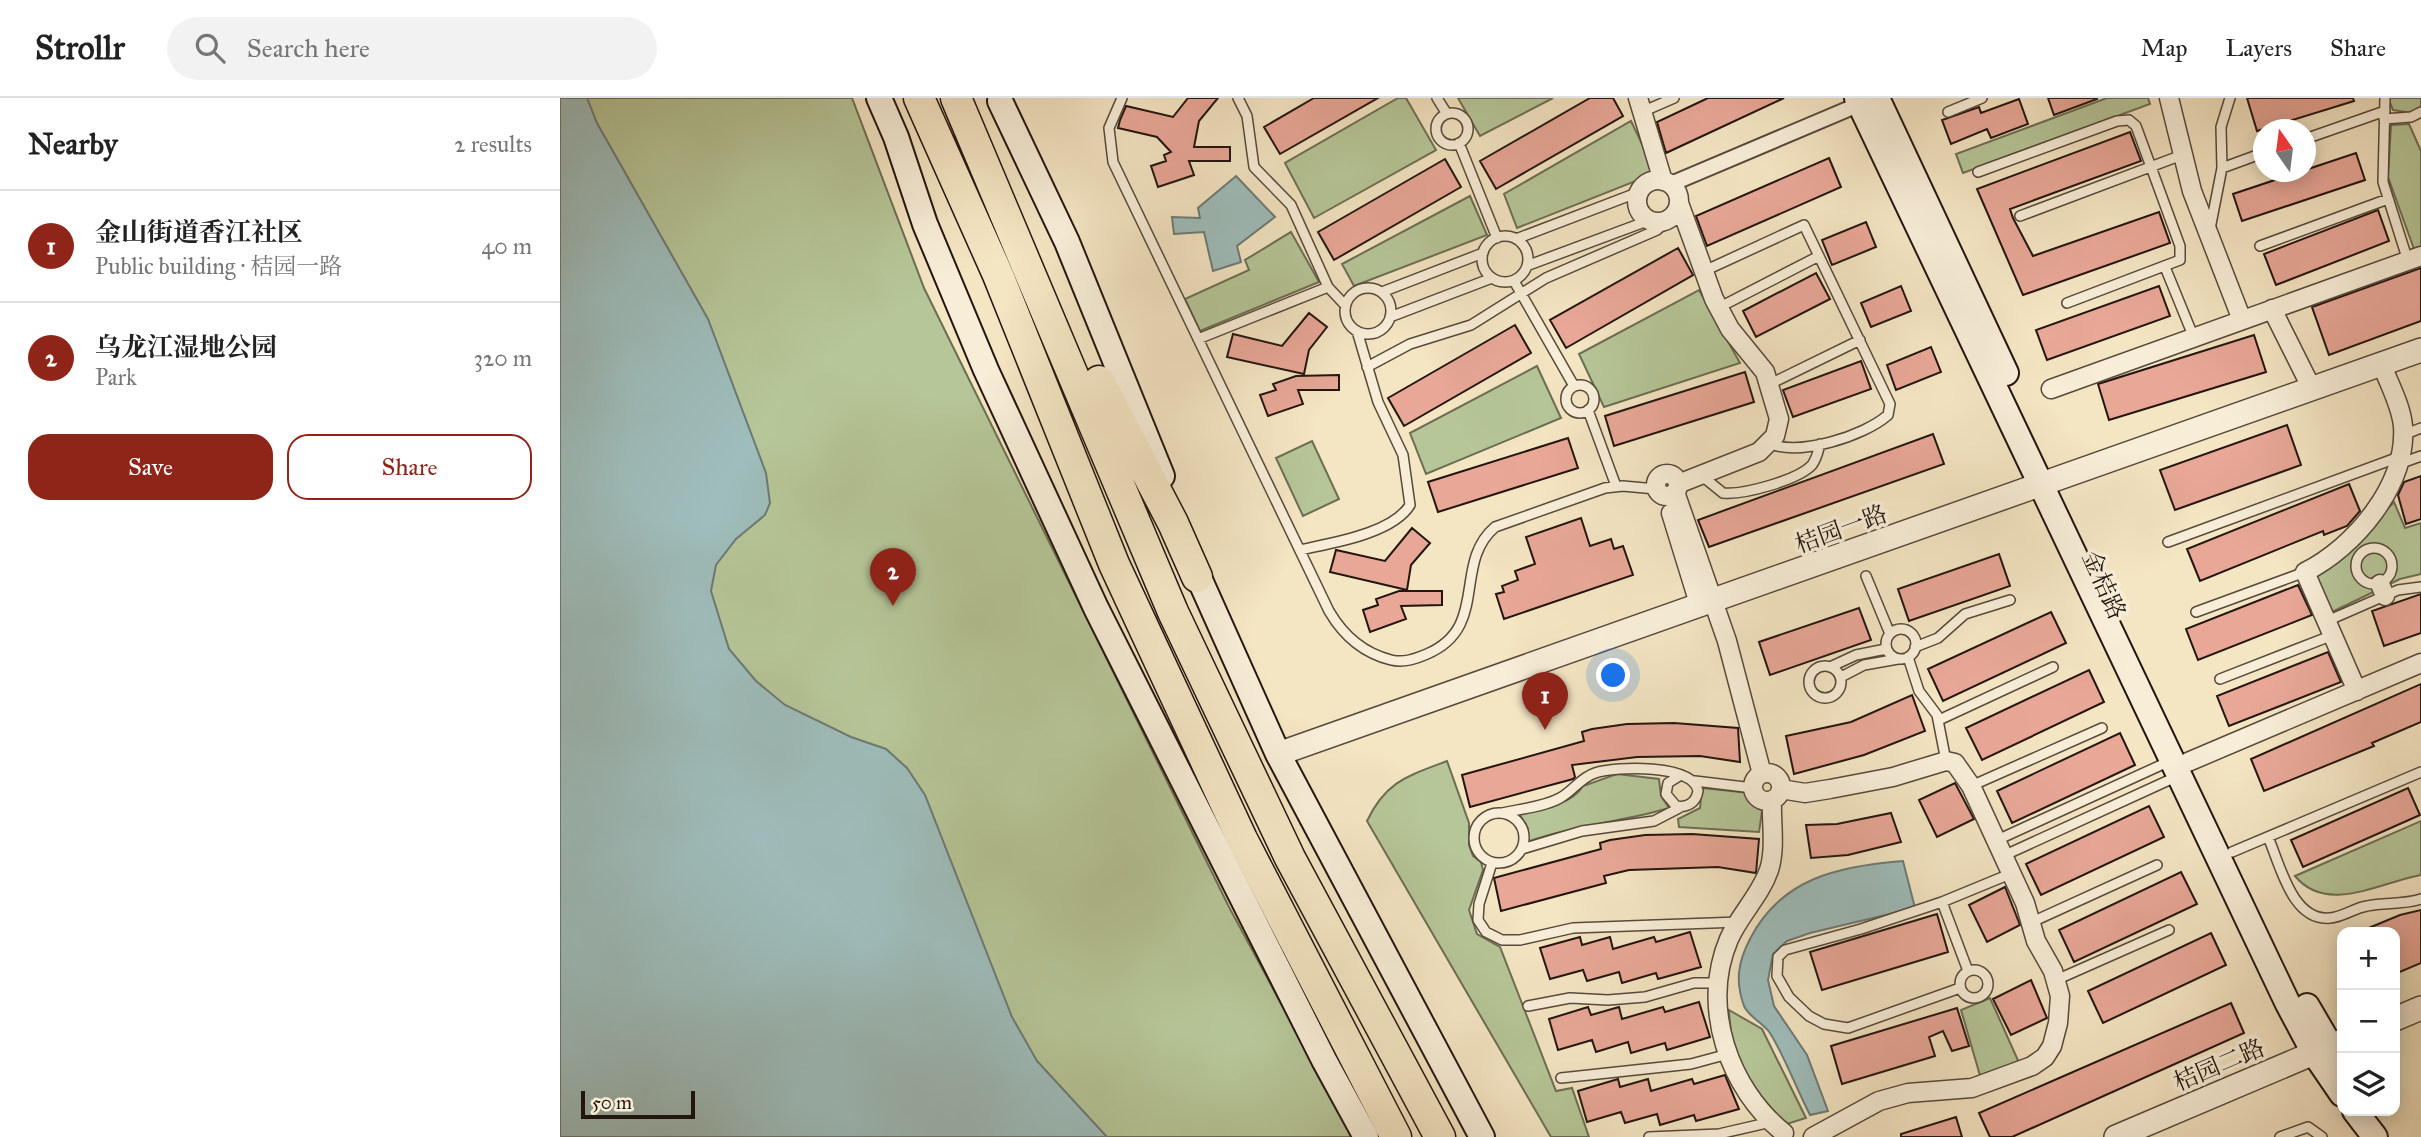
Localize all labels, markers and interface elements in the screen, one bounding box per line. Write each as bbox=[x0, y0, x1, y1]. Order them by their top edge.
search box bbox=[167, 17, 657, 80]
text: Strollr bbox=[35, 28, 125, 68]
icon: search bbox=[191, 29, 229, 67]
text: Search here bbox=[247, 32, 370, 64]
text: Map bbox=[2141, 33, 2188, 63]
text: Layers bbox=[2226, 33, 2292, 63]
text: Share bbox=[2330, 33, 2386, 63]
north arrow bbox=[2253, 119, 2316, 182]
text: Nearby bbox=[28, 126, 118, 162]
text: 2 results bbox=[454, 130, 532, 158]
text: 金山街道香江社区 bbox=[95, 216, 303, 248]
text: 1 bbox=[46, 232, 56, 260]
text: 40 m bbox=[482, 232, 532, 260]
text: Public building · 桔园一路 bbox=[95, 252, 342, 280]
text: 乌龙江湿地公园 bbox=[95, 331, 277, 363]
text: 2 bbox=[45, 344, 57, 372]
text: 320 m bbox=[474, 344, 532, 372]
text: Park bbox=[95, 363, 137, 391]
button: Save bbox=[28, 434, 273, 500]
button: Share bbox=[287, 434, 532, 500]
street label: 桔园一路 bbox=[1791, 498, 1891, 560]
street label: 金桔路 bbox=[2076, 546, 2132, 624]
pin: 2 bbox=[870, 548, 916, 606]
your location bbox=[1596, 658, 1630, 692]
pin: 1 bbox=[1522, 672, 1568, 730]
map controls bbox=[2337, 927, 2400, 1116]
button: + bbox=[2337, 927, 2400, 990]
button: − bbox=[2337, 990, 2400, 1053]
street label: 桔园二路 bbox=[2169, 1032, 2269, 1098]
button: layers bbox=[2337, 1053, 2400, 1116]
scale bar bbox=[581, 1088, 695, 1120]
text: 50 m bbox=[592, 1091, 632, 1114]

